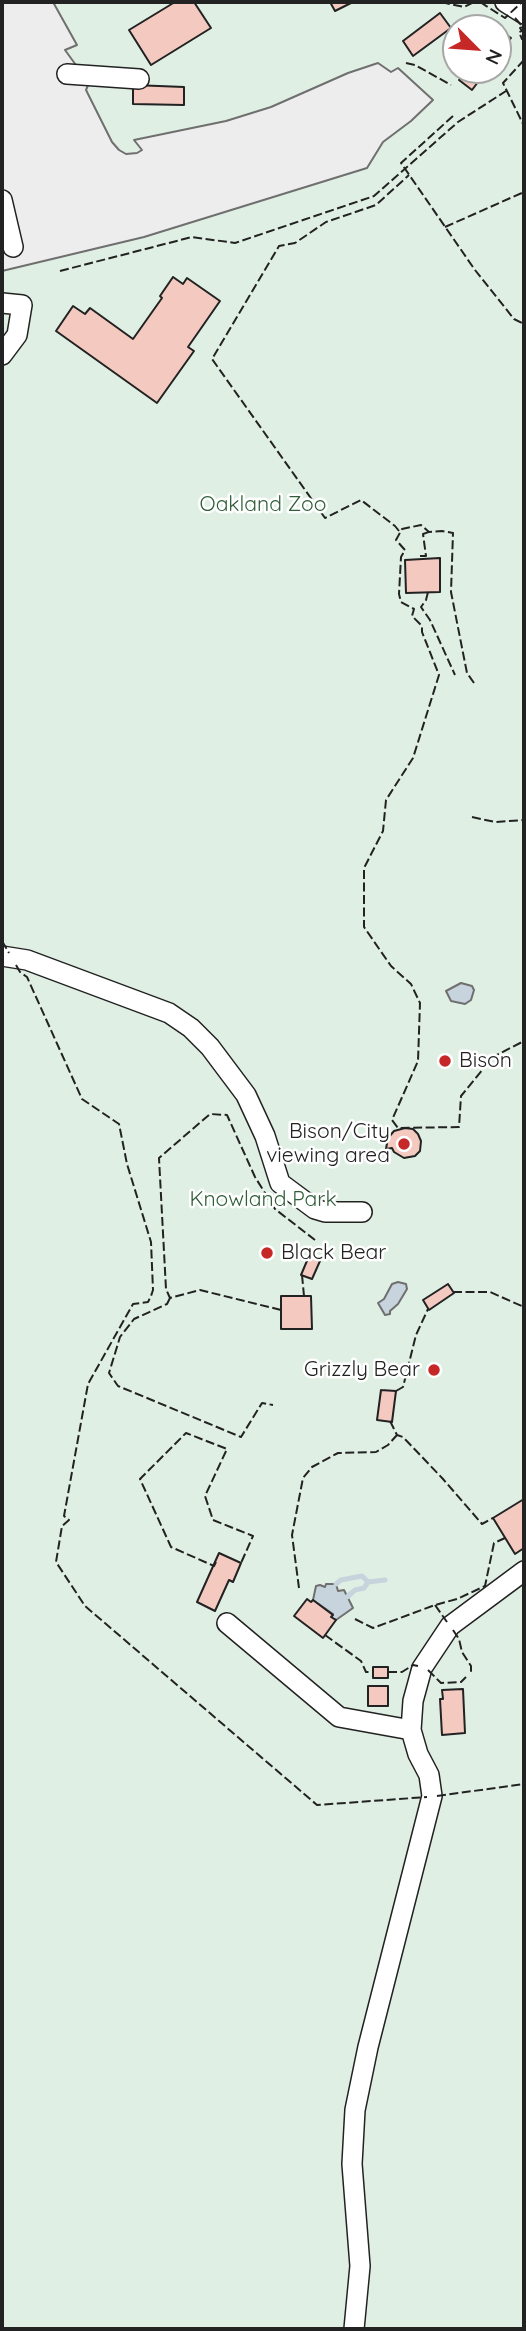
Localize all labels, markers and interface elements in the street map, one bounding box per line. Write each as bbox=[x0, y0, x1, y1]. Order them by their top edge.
north arrow bbox=[442, 14, 512, 84]
text: N bbox=[480, 46, 508, 68]
park label: Oakland Zoo bbox=[200, 492, 326, 518]
place label: Bison bbox=[459, 1048, 512, 1074]
marker: Bison bbox=[437, 1053, 453, 1069]
place label: Bison/City viewing area bbox=[266, 1119, 390, 1169]
marker: Bison/City viewing area bbox=[396, 1136, 412, 1152]
park label: Knowland Park bbox=[189, 1187, 337, 1213]
place label: Black Bear bbox=[281, 1240, 386, 1266]
marker: Black Bear bbox=[259, 1245, 275, 1261]
place label: Grizzly Bear bbox=[304, 1357, 420, 1383]
marker: Grizzly Bear bbox=[426, 1362, 442, 1378]

